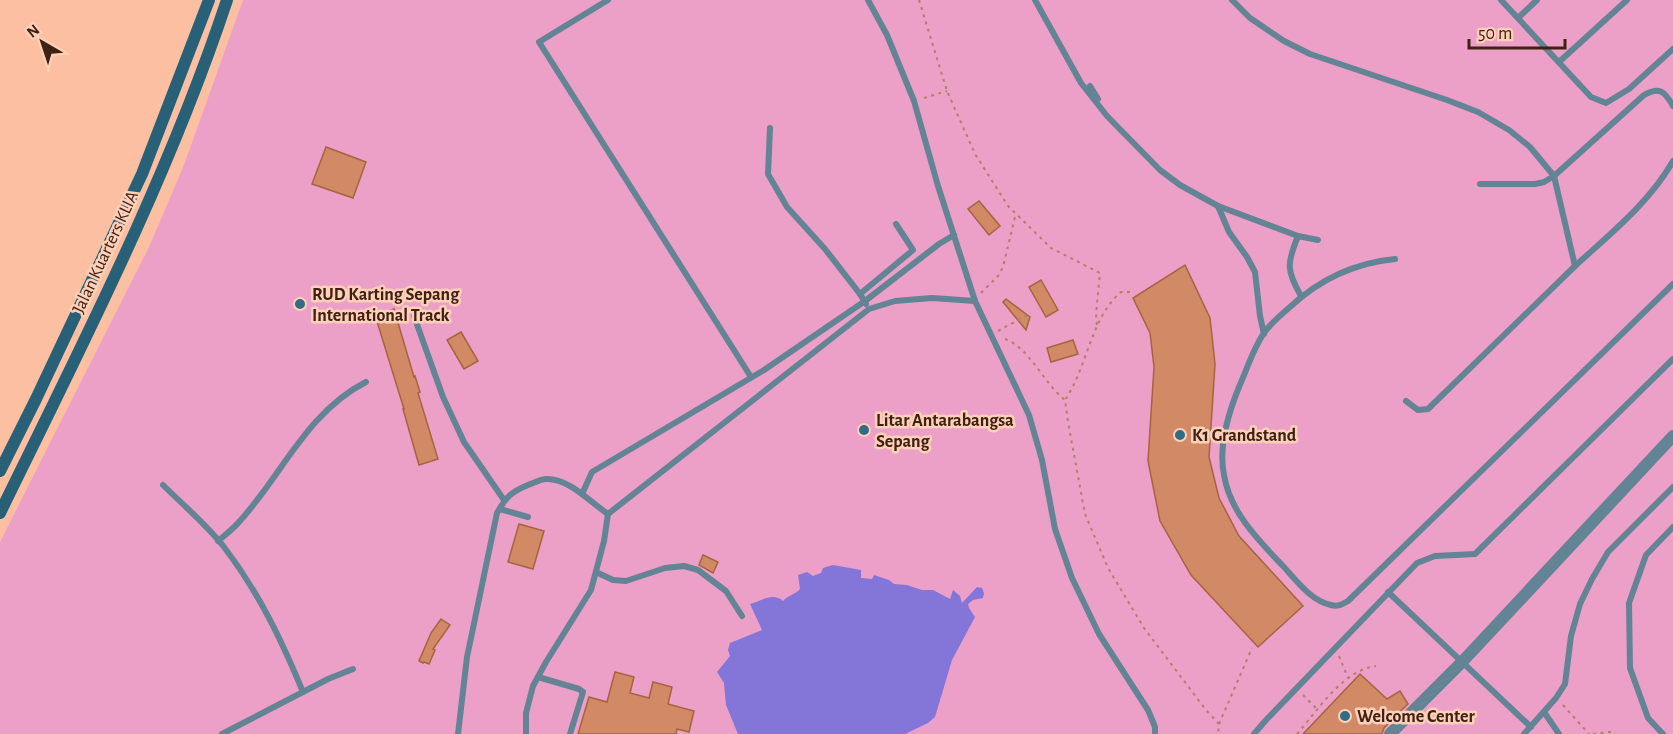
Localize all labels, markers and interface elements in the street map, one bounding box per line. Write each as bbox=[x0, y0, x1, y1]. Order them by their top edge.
north arrow bbox=[12, 12, 72, 72]
scale bar bbox=[1469, 12, 1565, 50]
text: N bbox=[24, 21, 43, 41]
text: 50 m bbox=[1478, 25, 1512, 43]
street label: Jalan Kuarters KLIA bbox=[70, 188, 142, 316]
place label: RUD Karting Sepang International Track bbox=[312, 286, 460, 325]
marker: RUD Karting Sepang International Track bbox=[293, 297, 307, 311]
place label: Litar Antarabangsa Sepang bbox=[876, 412, 1014, 451]
marker: Litar Antarabangsa Sepang bbox=[857, 423, 871, 437]
place label: K1 Grandstand bbox=[1192, 427, 1297, 445]
marker: K1 Grandstand bbox=[1173, 428, 1187, 442]
place label: Welcome Center bbox=[1357, 708, 1476, 726]
marker: Welcome Center bbox=[1338, 709, 1352, 723]

